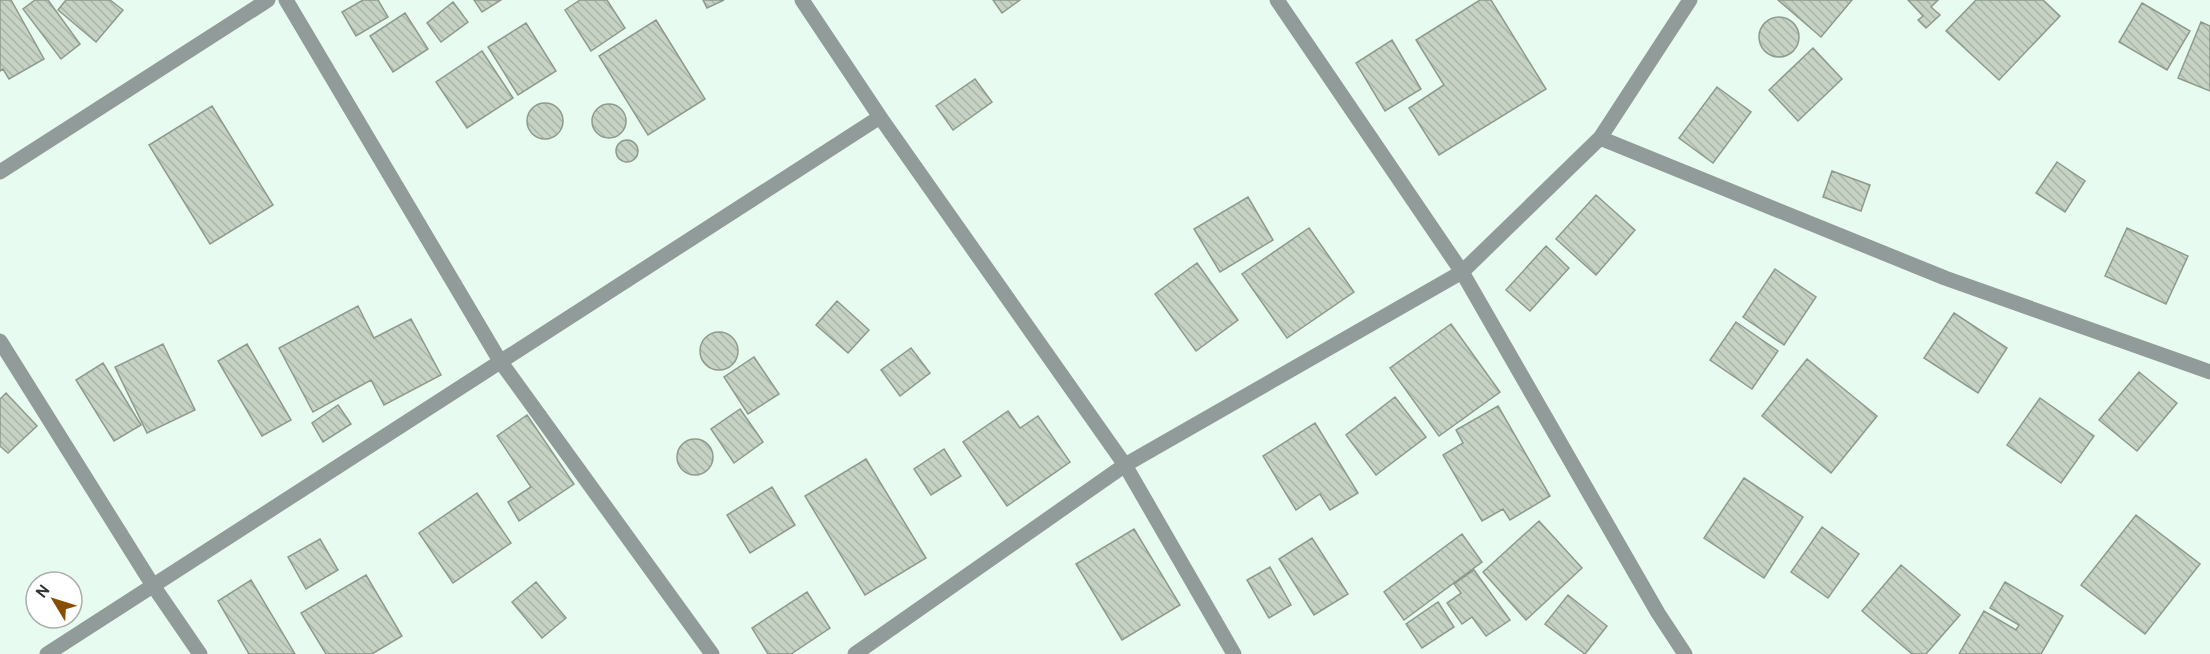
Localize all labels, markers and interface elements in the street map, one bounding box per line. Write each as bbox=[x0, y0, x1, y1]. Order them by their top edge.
north arrow bbox=[24, 570, 84, 630]
text: N bbox=[32, 581, 54, 601]

